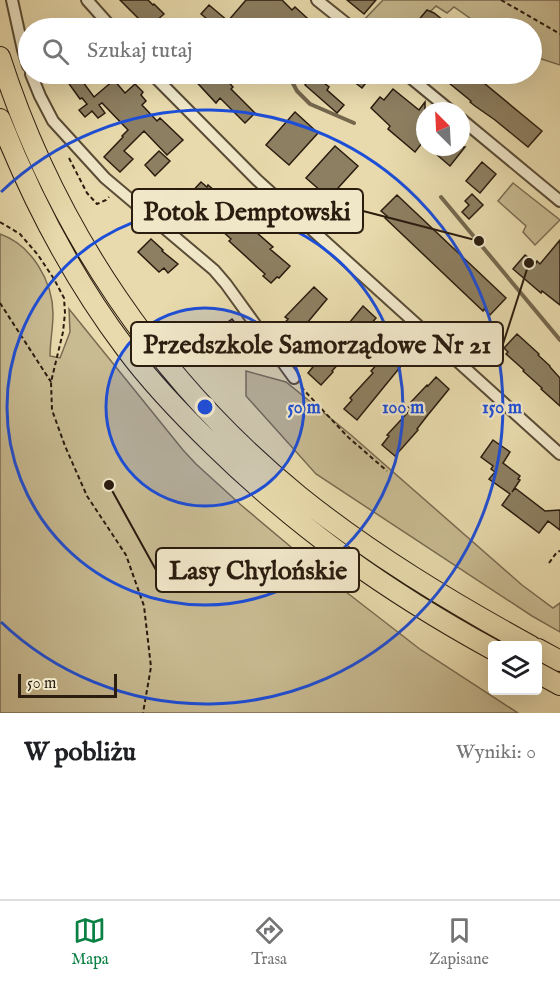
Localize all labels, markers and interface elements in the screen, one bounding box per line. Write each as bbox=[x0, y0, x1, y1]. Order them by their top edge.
search box bbox=[18, 18, 542, 84]
icon: search bbox=[39, 35, 72, 68]
text: Szukaj tutaj bbox=[87, 37, 192, 65]
north arrow bbox=[416, 102, 470, 156]
callout: Potok Demptowski bbox=[132, 189, 363, 233]
text: Potok Demptowski bbox=[143, 196, 351, 229]
callout: Przedszkole Samorządowe Nr 21 bbox=[131, 322, 503, 366]
text: Przedszkole Samorządowe Nr 21 bbox=[143, 329, 491, 362]
centre of rings bbox=[195, 397, 215, 417]
text: 50 m bbox=[287, 397, 321, 420]
text: 100 m bbox=[382, 397, 424, 420]
text: 150 m bbox=[482, 397, 522, 420]
callout: Lasy Chylońskie bbox=[156, 548, 359, 592]
text: Lasy Chylońskie bbox=[169, 555, 347, 588]
map controls bbox=[488, 641, 542, 695]
button: layers bbox=[488, 641, 542, 695]
scale bar bbox=[18, 671, 117, 698]
text: 50 m bbox=[27, 674, 56, 694]
text: W pobliżu bbox=[24, 736, 136, 769]
text: Wyniki: 0 bbox=[456, 740, 536, 765]
tab: Mapa bbox=[71, 914, 109, 970]
tab: Trasa bbox=[251, 914, 287, 970]
tab: Zapisane bbox=[429, 914, 489, 970]

